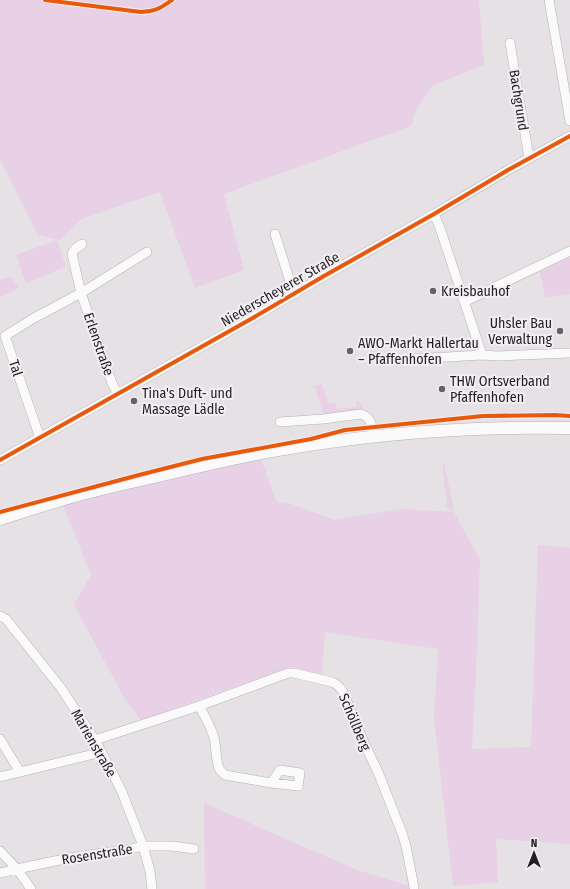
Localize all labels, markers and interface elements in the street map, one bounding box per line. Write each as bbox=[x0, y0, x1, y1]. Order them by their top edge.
street label: Bachgrund bbox=[505, 68, 532, 132]
street label: Niederscheyerer Straße bbox=[218, 248, 343, 330]
place label: Kreisbauhof bbox=[441, 283, 512, 300]
marker: Kreisbauhof bbox=[428, 286, 438, 296]
street label: Erlenstraße bbox=[80, 310, 117, 378]
place label: Uhsler Bau Verwaltung bbox=[488, 315, 552, 348]
marker: Uhsler Bau Verwaltung bbox=[555, 326, 565, 336]
place label: AWO-Markt Hallertau – Pfaffenhofen bbox=[358, 335, 479, 368]
marker: AWO-Markt Hallertau – Pfaffenhofen bbox=[345, 346, 355, 356]
street label: Tal bbox=[5, 358, 26, 379]
place label: THW Ortsverband Pfaffenhofen bbox=[450, 373, 550, 406]
marker: THW Ortsverband Pfaffenhofen bbox=[437, 384, 447, 394]
place label: Tina's Duft- und Massage Lädle bbox=[142, 385, 232, 418]
marker: Tina's Duft- und Massage Lädle bbox=[129, 396, 139, 406]
street label: Schöllberg bbox=[335, 691, 374, 754]
street label: Marienstraße bbox=[67, 706, 120, 780]
north arrow bbox=[514, 833, 554, 873]
text: N bbox=[531, 837, 537, 850]
street label: Rosenstraße bbox=[61, 841, 134, 868]

